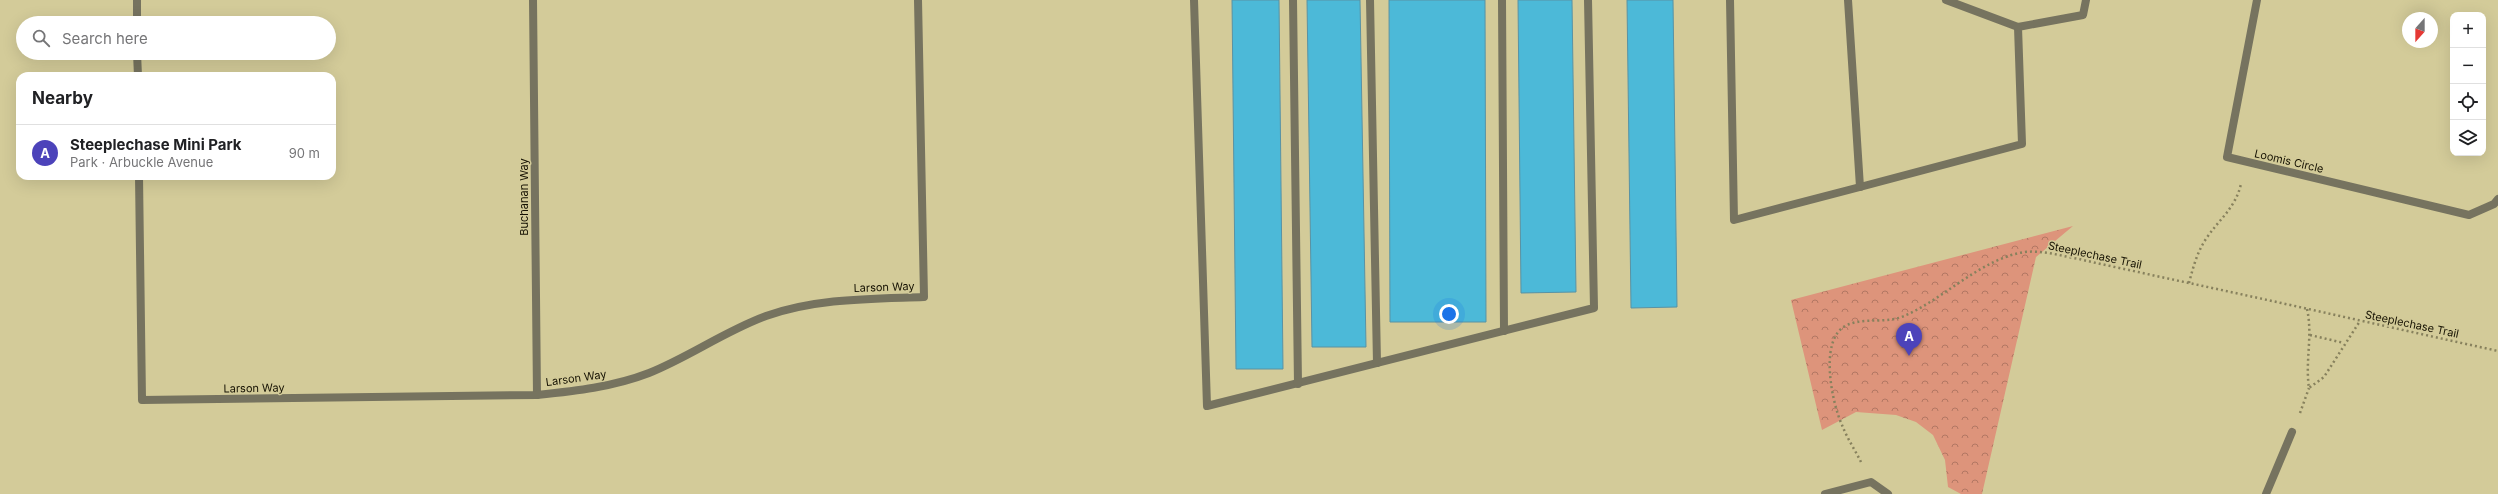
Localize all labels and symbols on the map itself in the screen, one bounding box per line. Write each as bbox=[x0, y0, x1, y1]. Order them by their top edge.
north arrow bbox=[2402, 12, 2438, 48]
street label: Loomis Circle bbox=[2253, 146, 2325, 176]
street label: Buchanan Way bbox=[517, 158, 531, 236]
street label: Steeplechase Trail bbox=[2047, 238, 2143, 272]
street label: Larson Way bbox=[853, 279, 915, 295]
your location bbox=[1439, 304, 1459, 324]
street label: Steeplechase Trail bbox=[2364, 307, 2460, 341]
pin: A bbox=[1896, 323, 1922, 356]
street label: Larson Way bbox=[545, 367, 607, 389]
street label: Larson Way bbox=[223, 380, 285, 396]

